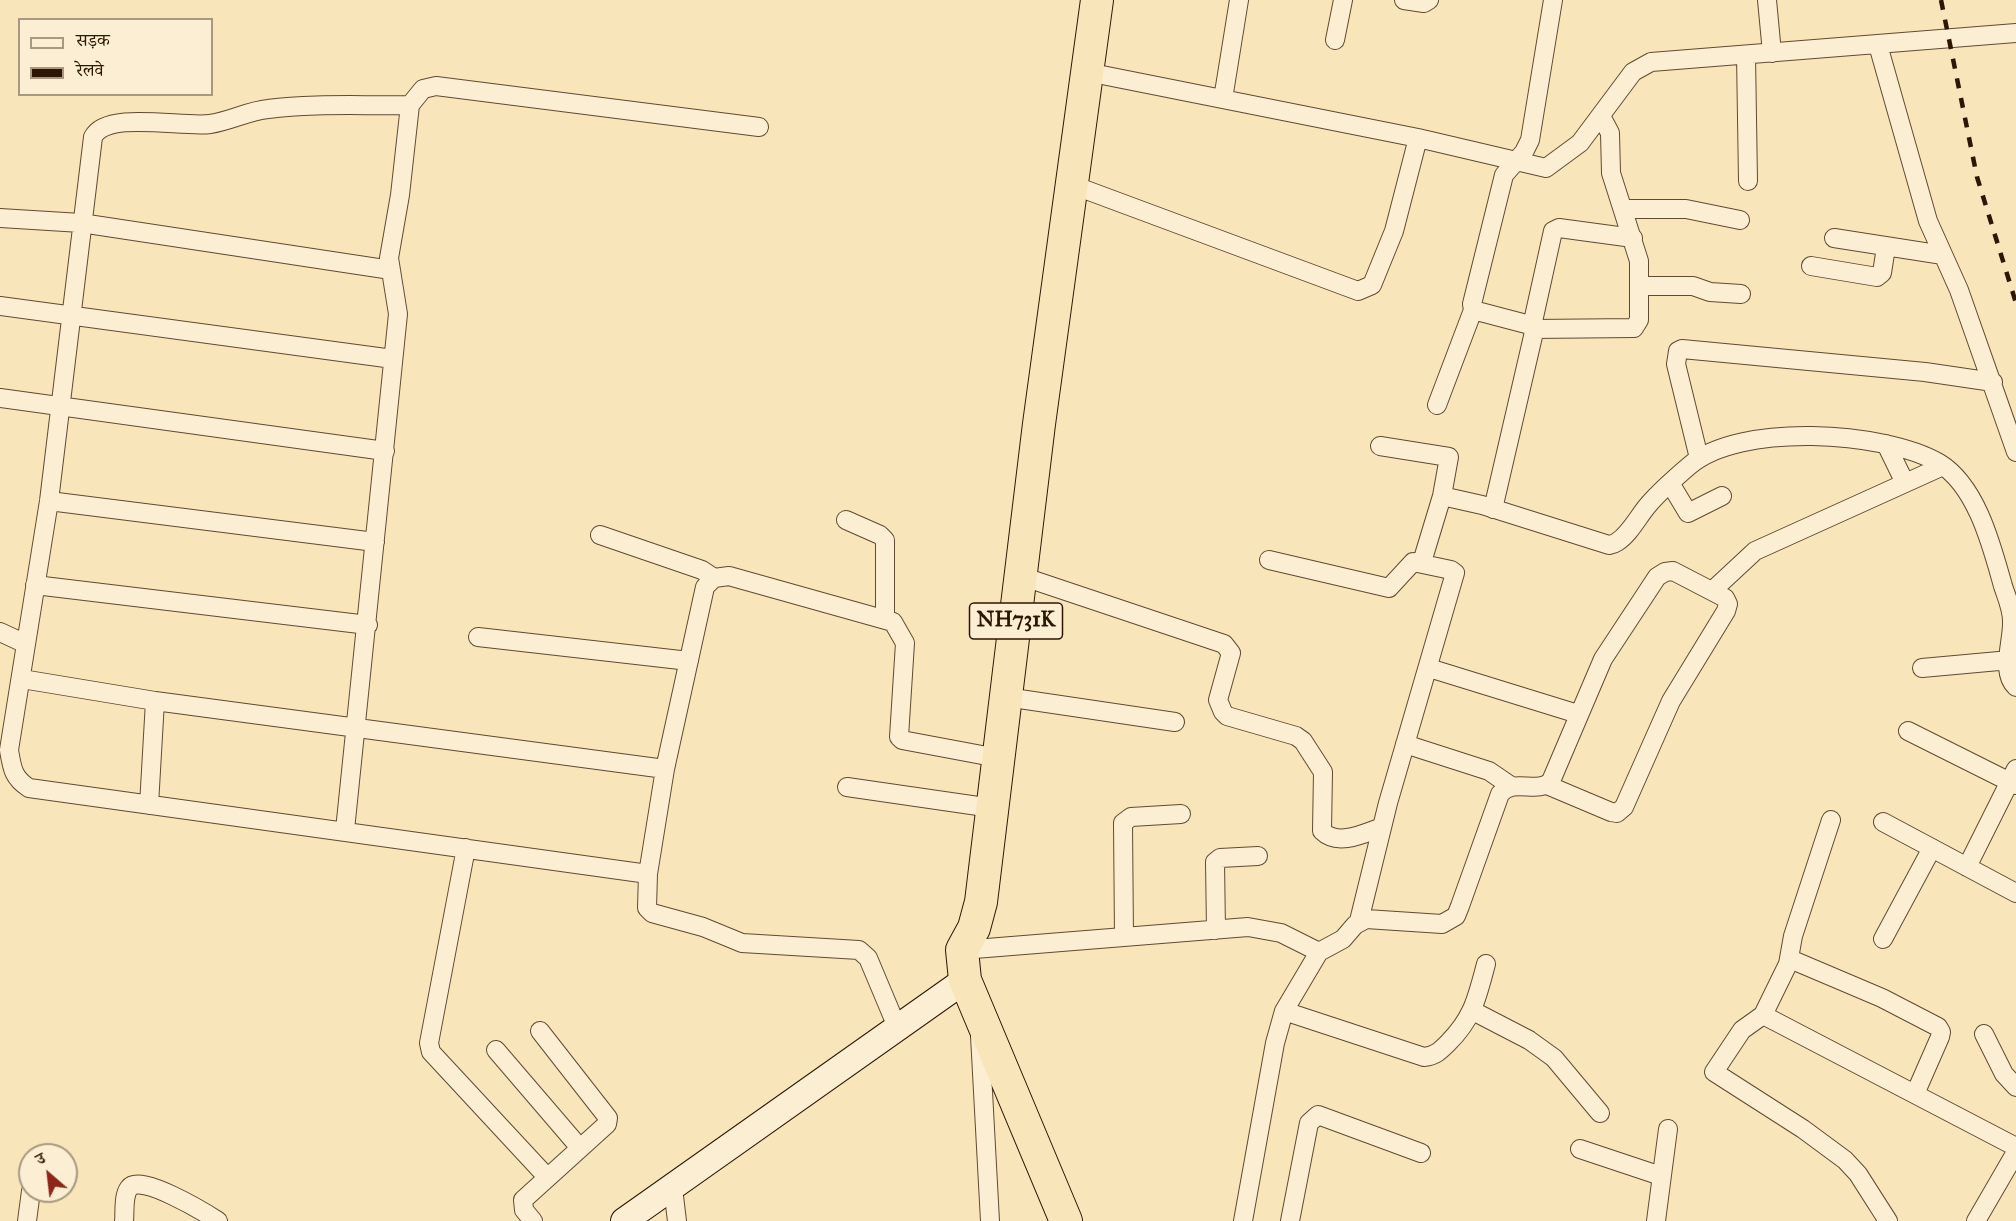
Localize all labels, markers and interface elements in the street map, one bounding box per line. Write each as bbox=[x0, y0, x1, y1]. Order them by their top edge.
legend bbox=[18, 18, 213, 96]
text: सड़क bbox=[76, 29, 110, 51]
text: रेलवे bbox=[76, 59, 104, 81]
road number: NH731K bbox=[970, 603, 1062, 639]
north arrow bbox=[18, 1143, 78, 1203]
text: उ bbox=[32, 1148, 48, 1169]

